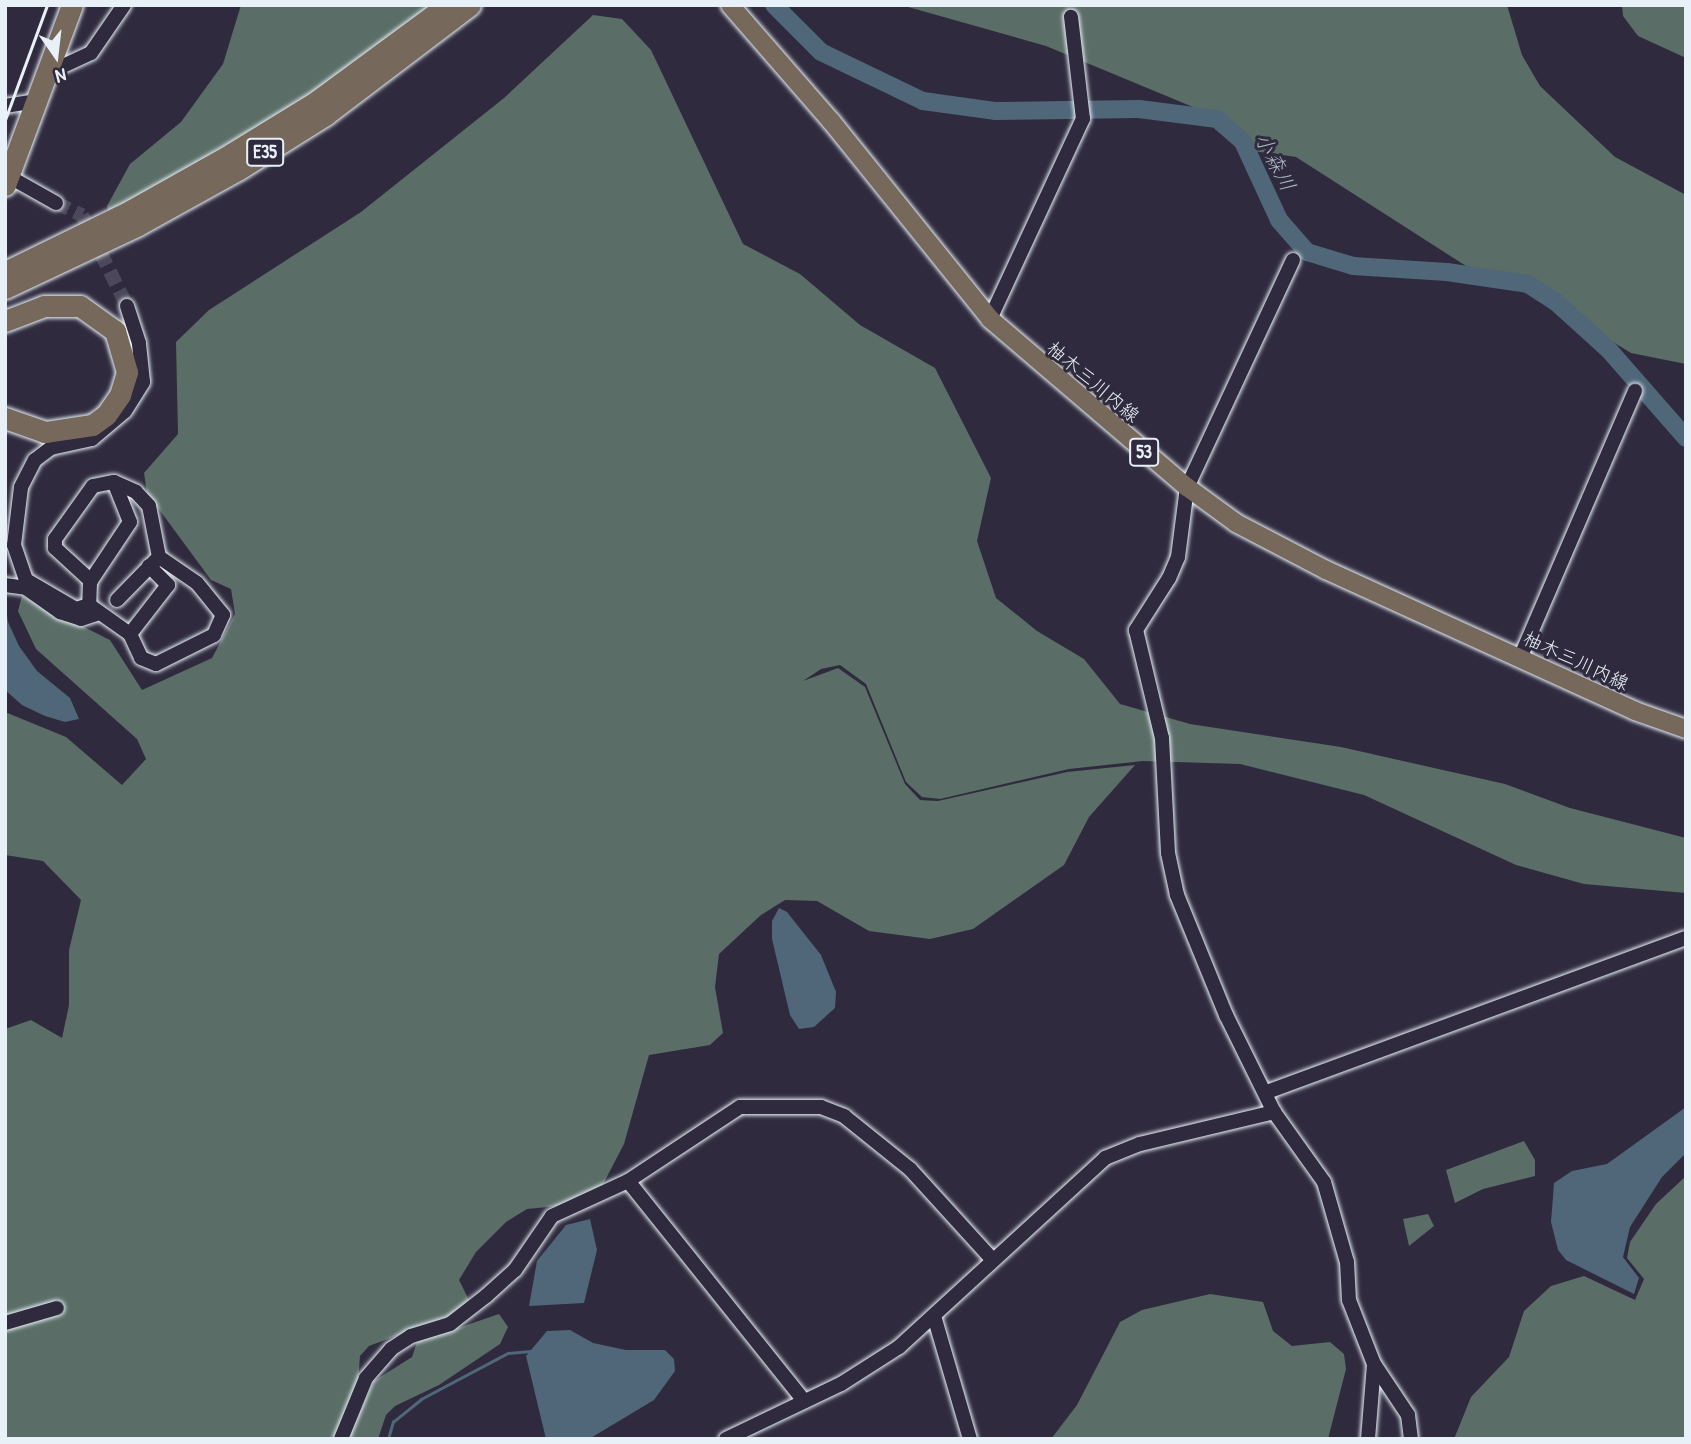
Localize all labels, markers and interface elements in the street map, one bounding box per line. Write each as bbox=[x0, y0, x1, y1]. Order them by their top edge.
north arrow bbox=[21, 21, 91, 91]
text: N bbox=[53, 63, 69, 90]
water label: 小森川 bbox=[1249, 128, 1301, 196]
road number: E35 bbox=[246, 138, 284, 167]
street label: 柚木三川内線 bbox=[1042, 337, 1144, 427]
road number: 53 bbox=[1128, 438, 1160, 466]
street label: 柚木三川内線 bbox=[1520, 627, 1632, 695]

